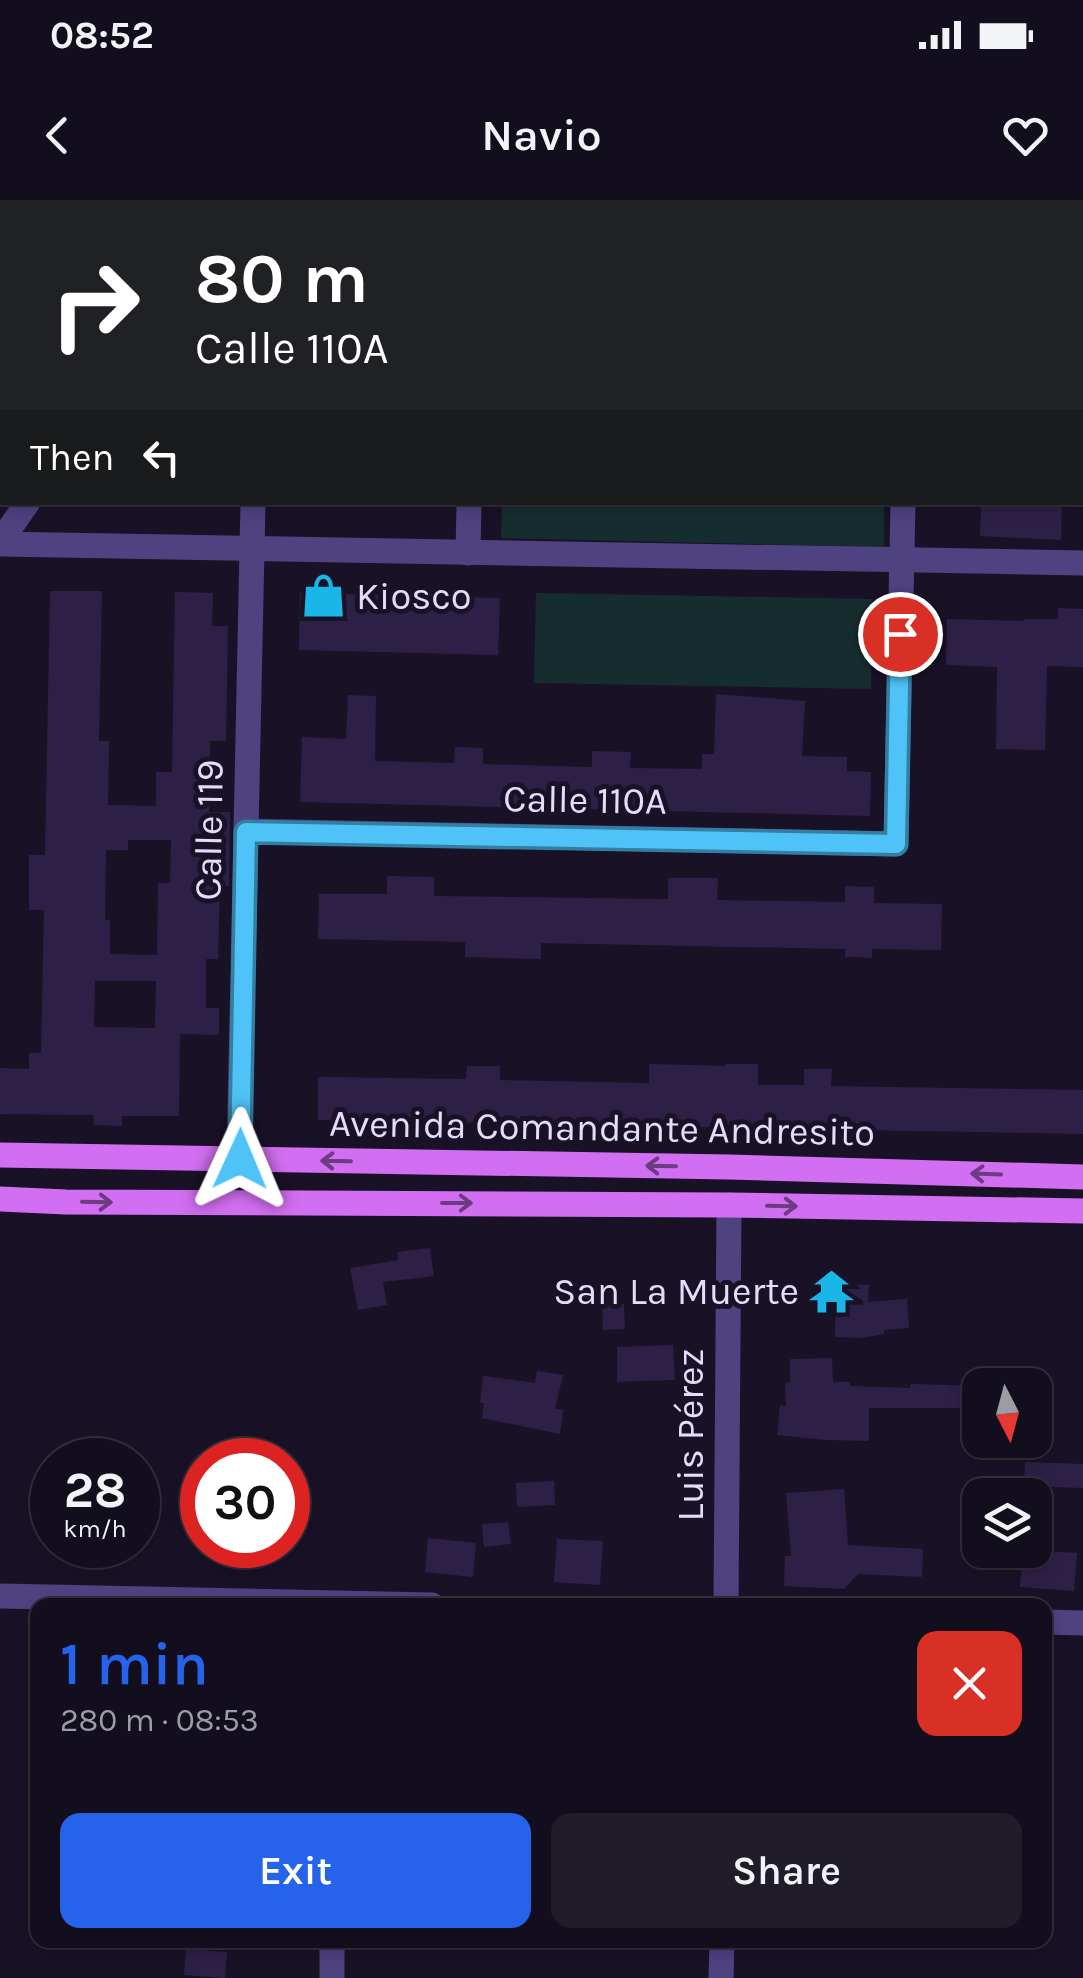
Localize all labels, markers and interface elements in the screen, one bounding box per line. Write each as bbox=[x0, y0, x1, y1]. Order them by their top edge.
text: 08:52 bbox=[50, 13, 154, 58]
icon: back bbox=[30, 108, 85, 163]
icon: heart bbox=[998, 108, 1053, 163]
text: Navio bbox=[481, 109, 602, 161]
text: 80 m bbox=[195, 238, 369, 320]
icon: right bbox=[30, 240, 160, 370]
text: Calle 110A bbox=[195, 322, 389, 374]
icon: left bbox=[134, 430, 189, 485]
text: Then bbox=[30, 435, 114, 480]
shop icon: Kiosco bbox=[299, 572, 347, 620]
place label: Kiosco bbox=[356, 574, 472, 619]
pin bbox=[858, 592, 943, 677]
icon: arrive bbox=[873, 607, 928, 662]
street label: Calle 119 bbox=[185, 759, 233, 901]
street label: Calle 110A bbox=[503, 776, 667, 824]
street label: Avenida Comandante Andresito bbox=[329, 1101, 875, 1155]
position arrow bbox=[188, 1107, 292, 1211]
one-way arrow bbox=[320, 1151, 352, 1170]
one-way arrow bbox=[645, 1156, 678, 1176]
one-way arrow bbox=[970, 1165, 1002, 1184]
one-way arrow bbox=[80, 1192, 113, 1212]
one-way arrow bbox=[440, 1194, 473, 1212]
one-way arrow bbox=[766, 1196, 798, 1216]
temple icon: San La Muerte bbox=[808, 1267, 856, 1315]
place label: San La Muerte bbox=[553, 1269, 799, 1314]
street label: Luis Pérez bbox=[668, 1349, 713, 1521]
north arrow bbox=[962, 1368, 1052, 1458]
map controls bbox=[962, 1368, 1052, 1568]
speed limit sign: 30 bbox=[180, 1438, 310, 1568]
text: 28 bbox=[64, 1461, 126, 1520]
button: layers bbox=[962, 1478, 1052, 1568]
text: km/h bbox=[63, 1514, 127, 1543]
text: 1 min bbox=[60, 1629, 209, 1699]
button: close bbox=[917, 1631, 1022, 1736]
text: 280 m · 08:53 bbox=[60, 1702, 259, 1739]
button: Exit bbox=[60, 1813, 531, 1928]
button: Share bbox=[551, 1813, 1022, 1928]

